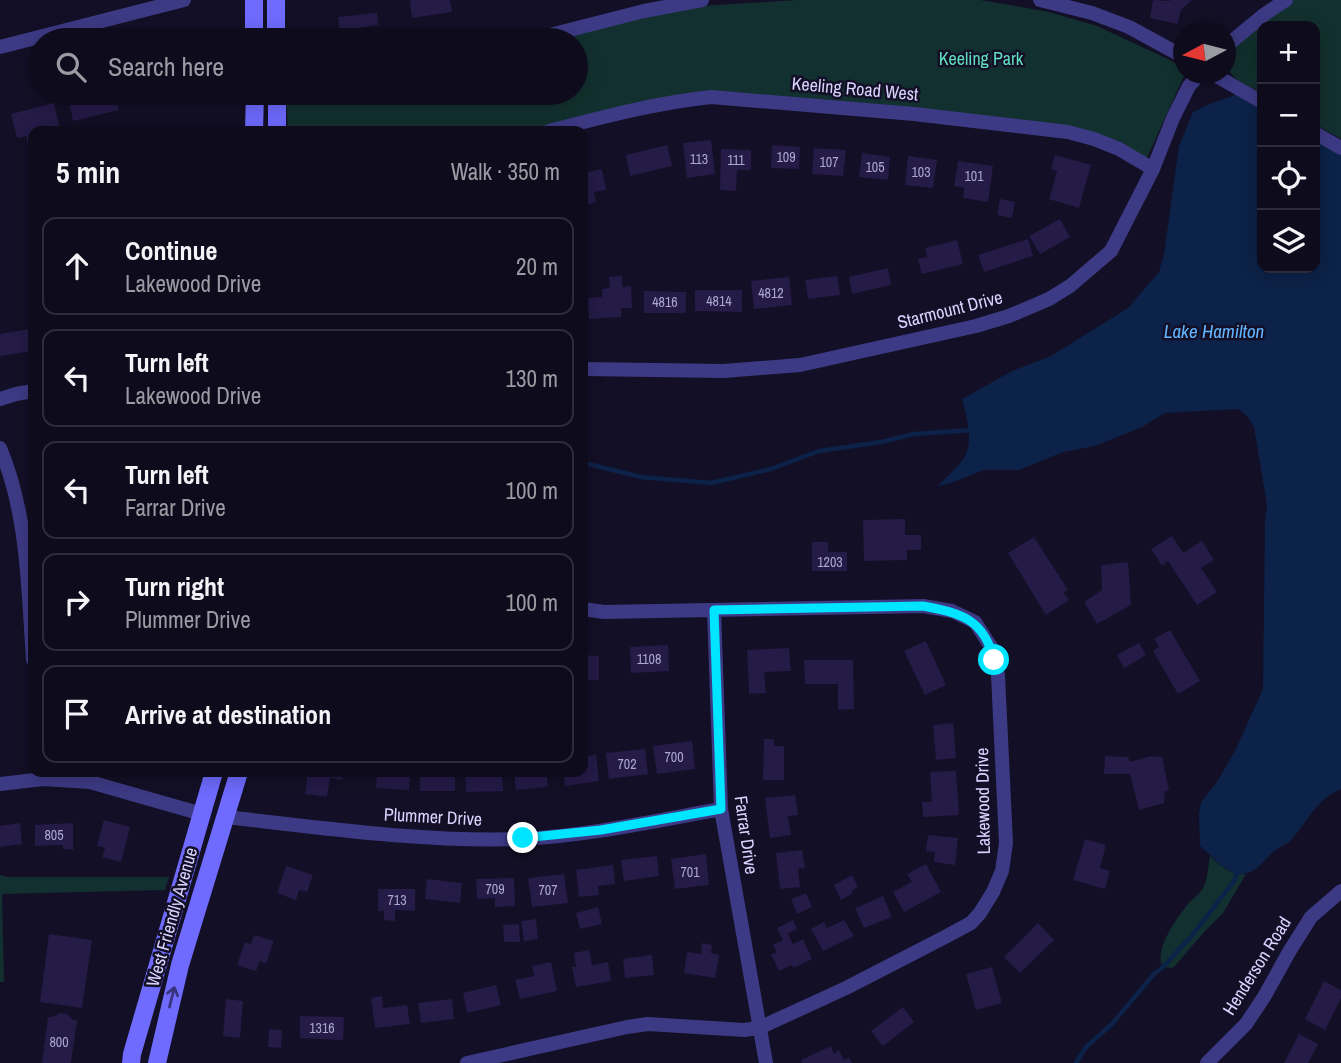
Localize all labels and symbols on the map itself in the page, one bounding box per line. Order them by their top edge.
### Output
north arrow [1173,21,1236,84]
park label: Keeling Park [939,46,1024,71]
street label: Keeling Road West [791,71,919,106]
house number: 109 [776,148,796,166]
house number: 113 [690,150,708,168]
house number: 111 [727,151,745,169]
house number: 107 [819,153,839,171]
house number: 105 [865,158,885,176]
house number: 103 [911,163,931,181]
house number: 101 [964,167,984,185]
house number: 4812 [758,284,784,302]
street label: Starmount Drive [895,284,1005,335]
house number: 4814 [706,292,732,310]
house number: 4816 [652,293,678,311]
water label: Lake Hamilton [1164,318,1264,344]
house number: 1203 [817,553,843,571]
route start [978,644,1009,675]
house number: 1108 [637,650,661,668]
street label: Lakewood Drive [969,747,996,855]
house number: 700 [664,748,684,766]
house number: 702 [617,755,637,773]
street label: Farrar Drive [729,794,764,876]
street label: Plummer Drive [383,801,483,832]
route end [507,822,538,853]
house number: 805 [44,826,64,844]
street label: West Friendly Avenue [140,844,203,989]
house number: 701 [680,863,700,881]
house number: 709 [485,880,505,898]
house number: 707 [538,881,558,899]
house number: 713 [387,891,407,909]
street label: Henderson Road [1216,912,1297,1020]
one-way arrow [166,986,179,1008]
house number: 1316 [309,1019,335,1037]
house number: 800 [49,1033,69,1051]

